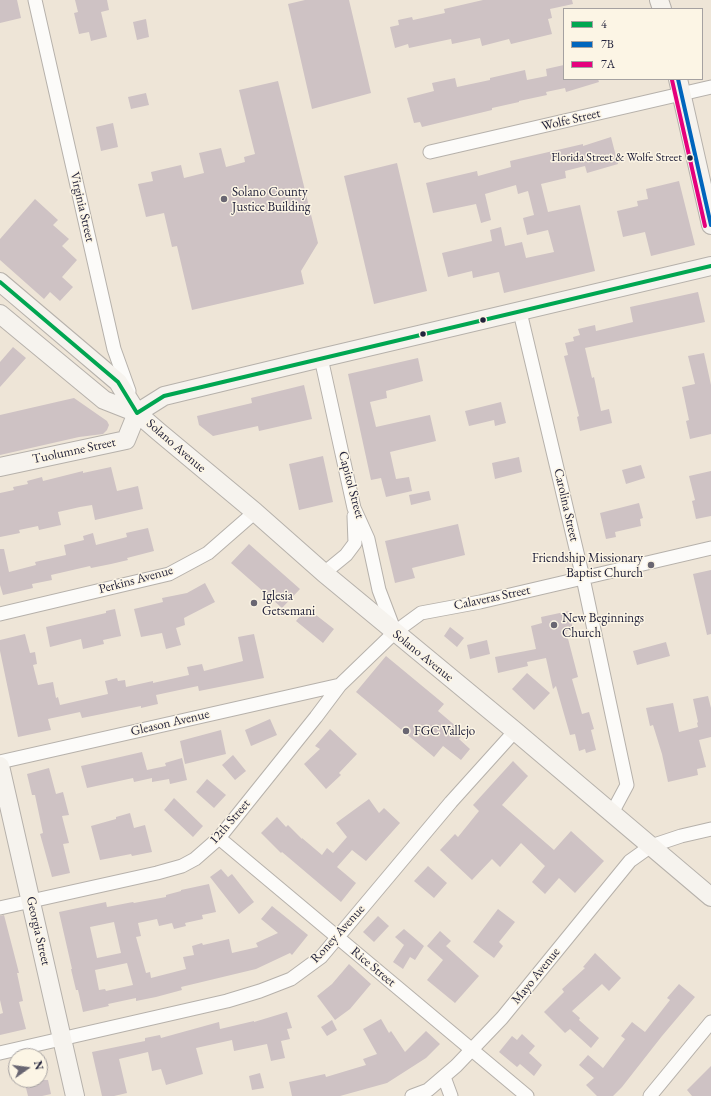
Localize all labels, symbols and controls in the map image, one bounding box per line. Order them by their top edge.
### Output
legend [563,8,703,80]
text: 4 [601,16,607,32]
text: 7B [601,36,614,52]
text: 7A [601,56,615,72]
street label: Wolfe Street [540,106,602,134]
place label: Florida Street & Wolfe Street [551,151,682,165]
marker: Florida Street & Wolfe Street [685,153,695,163]
street label: Virginia Street [66,171,98,243]
place label: Solano County Justice Building [232,184,311,215]
marker: Solano County Justice Building [219,194,229,204]
unlabelled marker [478,315,488,325]
unlabelled marker [418,329,428,339]
street label: Solano Avenue [143,416,209,476]
street label: Tuolumne Street [31,435,117,467]
street label: Capitol Street [335,450,367,520]
street label: Carolina Street [550,467,582,543]
place label: Friendship Missionary Baptist Church [532,550,643,581]
marker: Friendship Missionary Baptist Church [646,560,656,570]
street label: Perkins Avenue [97,563,175,597]
street label: Calaveras Street [452,582,532,614]
place label: Iglesia Getsemani [262,588,315,619]
marker: Iglesia Getsemani [249,598,259,608]
place label: New Beginnings Church [562,610,644,641]
marker: New Beginnings Church [549,620,559,630]
street label: Solano Avenue [389,627,457,685]
street label: Gleason Avenue [129,706,211,740]
place label: FGC Vallejo [414,723,475,739]
marker: FGC Vallejo [401,726,411,736]
street label: 12th Street [206,796,254,848]
street label: Georgia Street [22,895,54,967]
street label: Roney Avenue [308,902,368,966]
street label: Rice Street [347,944,399,990]
street label: Mayo Avenue [508,945,564,1007]
north arrow [8,1048,48,1088]
text: N [31,1059,47,1071]

